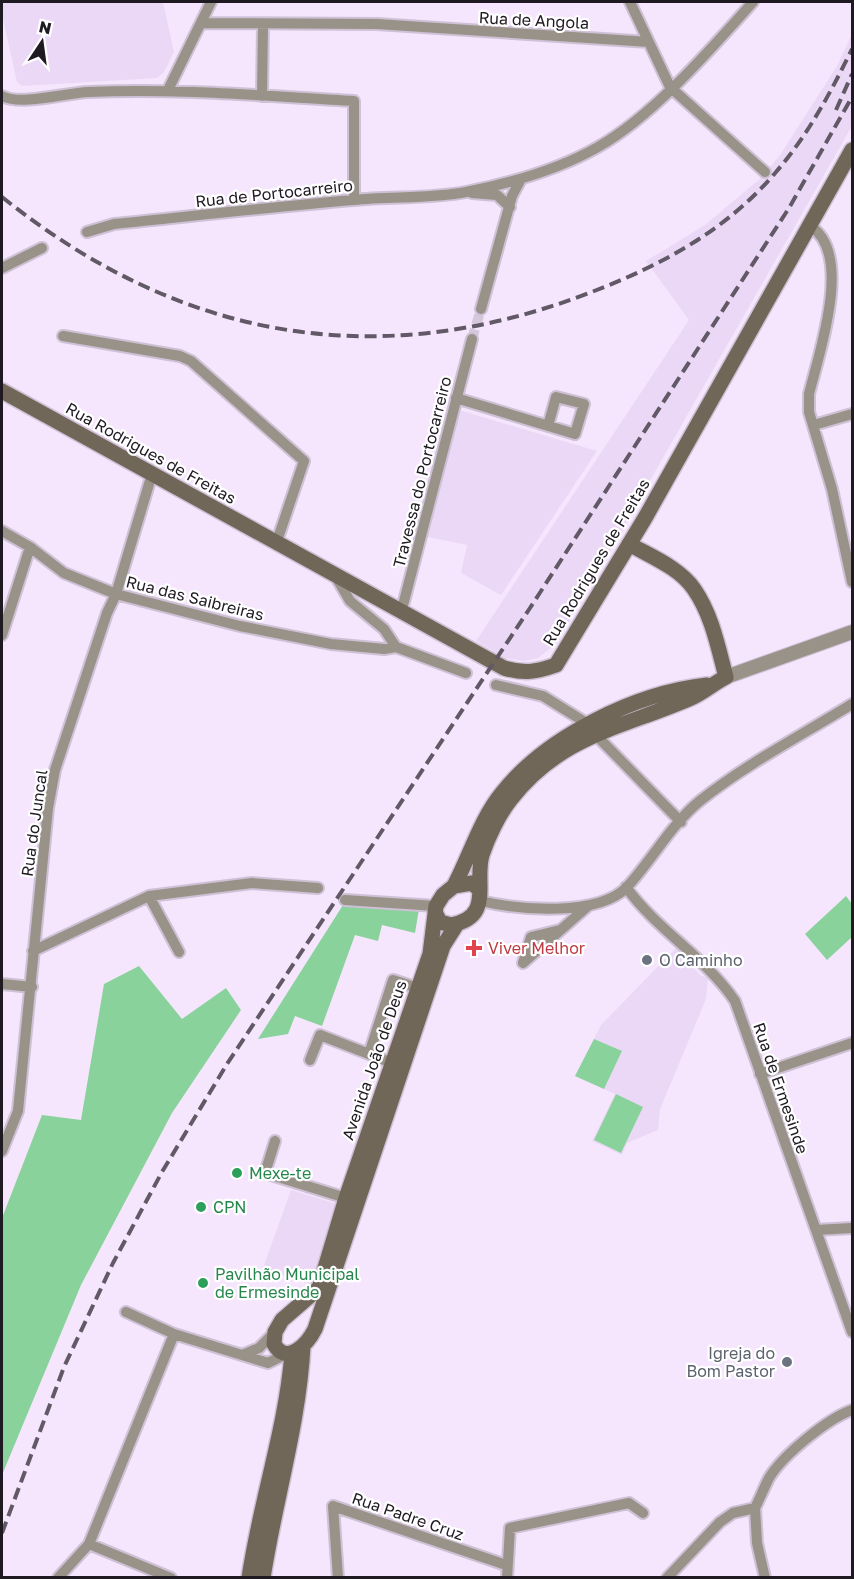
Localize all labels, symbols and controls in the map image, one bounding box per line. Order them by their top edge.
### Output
street label: Rua de Angola [478,7,590,33]
north arrow [12,12,72,72]
text: N [37,16,54,38]
street label: Rua de Portocarreiro [194,175,354,211]
street label: Travessa do Portocarreiro [389,374,455,570]
street label: Rua Rodrigues de Freitas [62,398,240,508]
street label: Rua Rodrigues de Freitas [538,475,654,649]
street label: Rua das Saibreiras [124,571,266,625]
street label: Rua do Juncal [17,768,51,878]
place label: Viver Melhor [488,938,585,958]
marker: Viver Melhor [465,939,483,957]
place label: O Caminho [659,950,743,970]
marker: O Caminho [640,953,654,967]
street label: Avenida João de Deus [337,978,411,1142]
street label: Rua de Ermesinde [749,1020,813,1156]
place label: Mexe-te [249,1163,311,1183]
marker: Mexe-te [230,1166,244,1180]
place label: CPN [213,1197,247,1217]
marker: CPN [194,1200,208,1214]
place label: Pavilhão Municipal de Ermesinde [215,1264,359,1302]
marker: Pavilhão Municipal de Ermesinde [196,1276,210,1290]
place label: Igreja do Bom Pastor [686,1343,775,1381]
marker: Igreja do Bom Pastor [780,1355,794,1369]
street label: Rua Padre Cruz [350,1488,466,1544]

